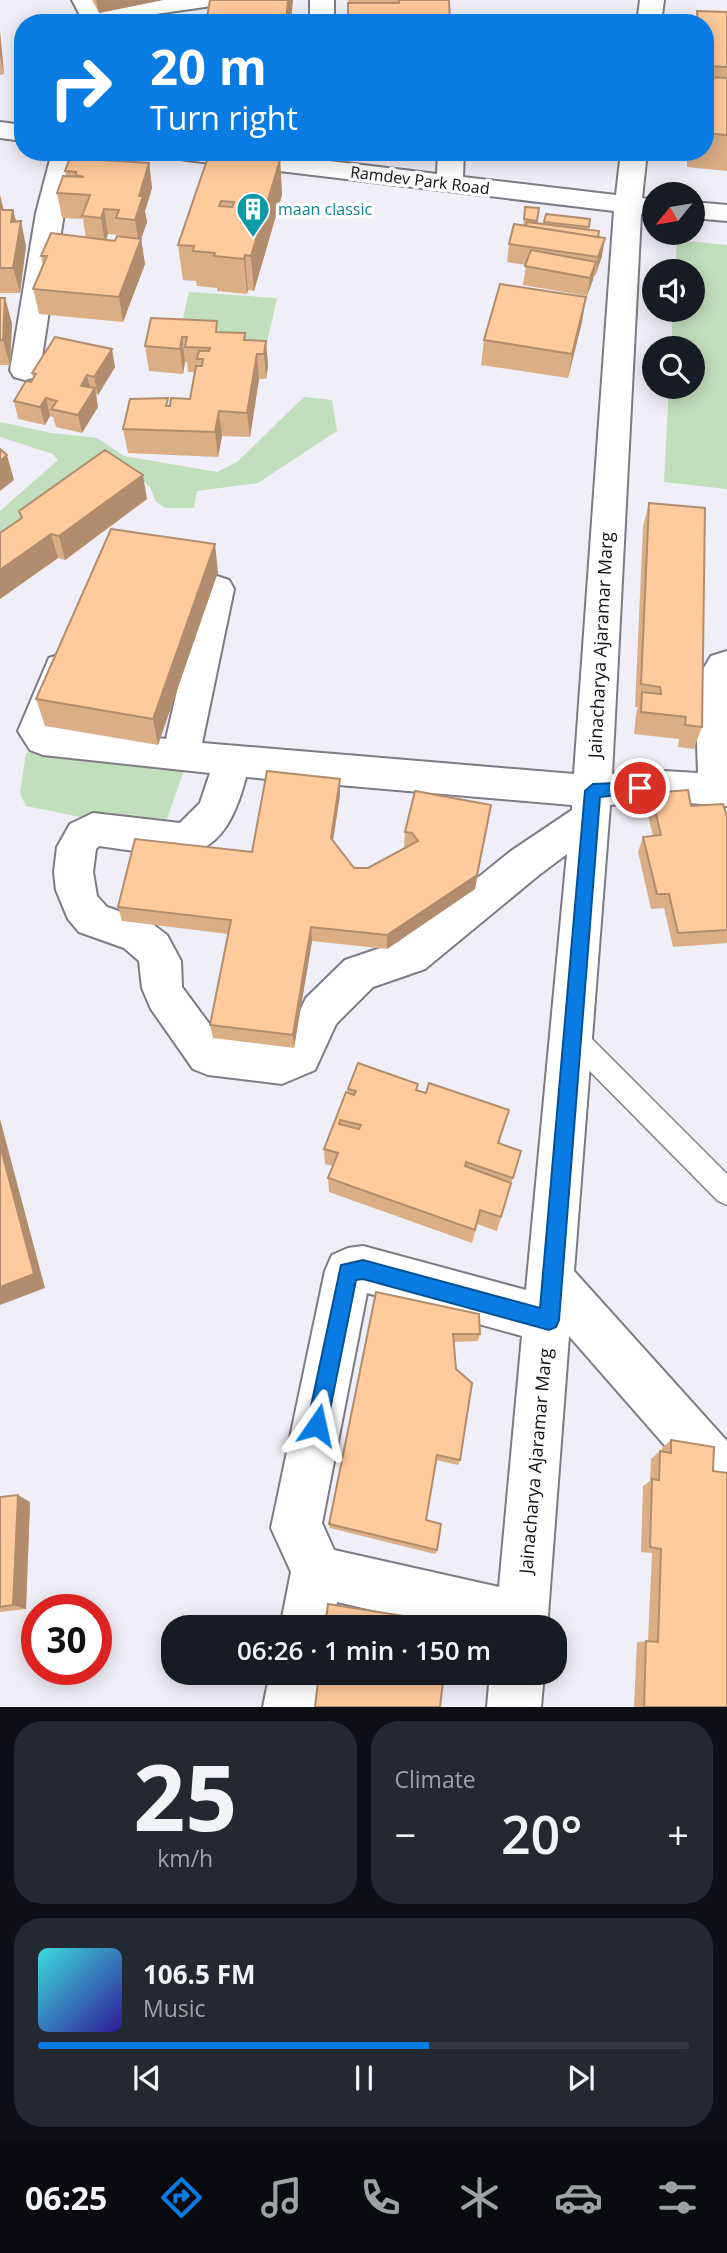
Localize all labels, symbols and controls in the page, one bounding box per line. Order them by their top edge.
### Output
text: 20 m [150,33,267,99]
icon: right [35,42,126,133]
text: Turn right [150,96,298,139]
street label: Ramdev Park Road [349,161,491,199]
north arrow [642,182,705,245]
map controls [642,182,705,399]
building icon: maan classic [234,190,272,239]
place label: maan classic [278,198,372,220]
button: sound [642,259,705,322]
button: search [642,336,705,399]
street label: Jainacharya Ajaramar Marg [582,531,618,761]
pin [610,758,670,818]
icon: arrive [621,769,659,807]
street label: Jainacharya Ajaramar Marg [513,1347,557,1577]
position arrow [280,1388,354,1462]
speed limit sign: 30 [21,1594,112,1685]
text: 06:26 · 1 min · 150 m [237,1632,491,1668]
text: 25 [133,1734,237,1858]
text: Climate [395,1763,476,1795]
text: 20° [501,1798,583,1869]
text: − [395,1808,416,1860]
text: + [667,1808,689,1860]
text: km/h [157,1842,213,1874]
text: 106.5 FM [143,1956,255,1992]
text: Music [143,1992,206,2024]
icon: previous [128,2059,166,2097]
icon: pause [345,2059,383,2097]
icon: next [562,2059,600,2097]
icon: directions [157,2173,206,2222]
icon: music [257,2173,306,2222]
icon: phone [356,2173,405,2222]
icon: climate [455,2173,504,2222]
icon: car [554,2173,603,2222]
icon: filters [653,2173,702,2222]
text: 06:25 [25,2176,107,2219]

